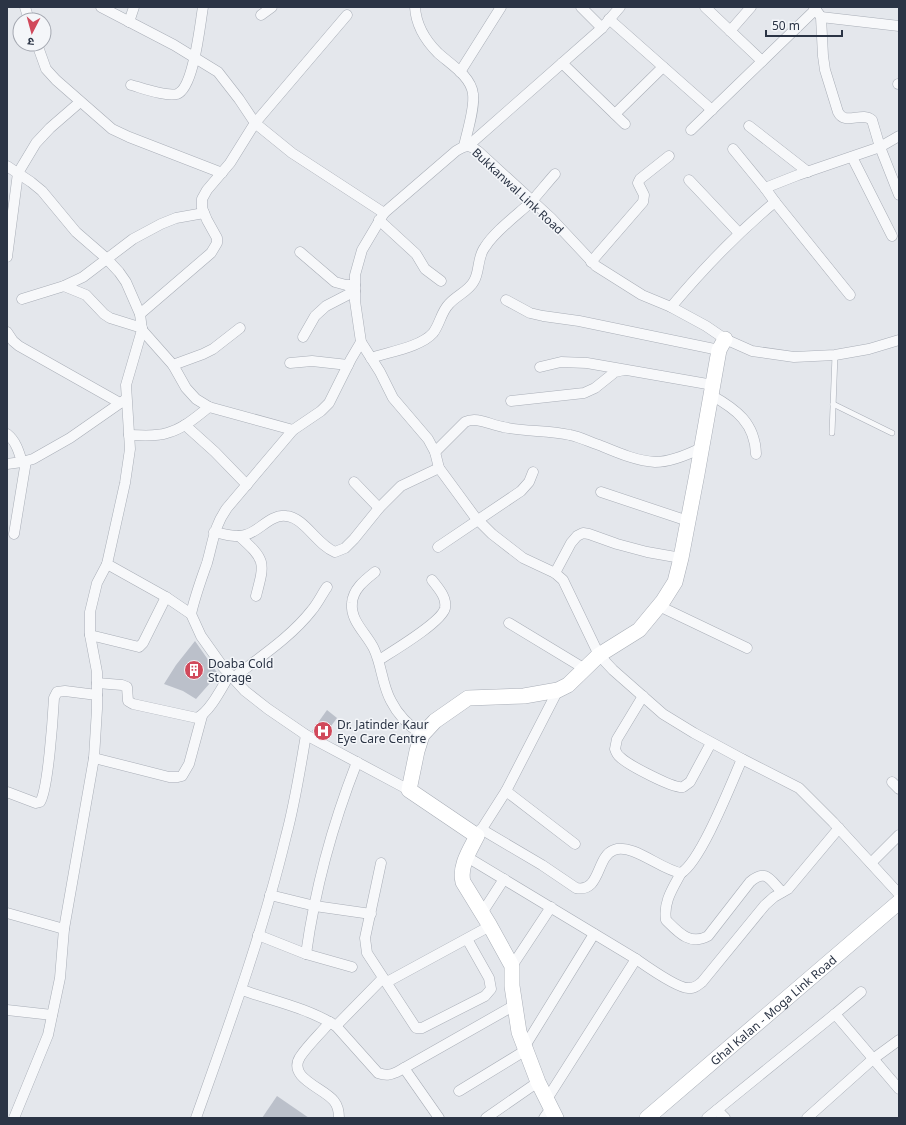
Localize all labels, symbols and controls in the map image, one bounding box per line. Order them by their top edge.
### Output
north arrow [12,12,52,52]
scale bar [766,12,842,38]
text: 50 m [772,17,800,34]
text: उ [26,35,35,50]
street label: Bukkanwal Link Road [468,144,568,238]
place label: Doaba Cold Storage [208,655,273,686]
building icon: Doaba Cold Storage [183,659,205,681]
place label: Dr. Jatinder Kaur Eye Care Centre [337,716,429,747]
hospital icon: Dr. Jatinder Kaur Eye Care Centre [312,720,334,742]
street label: Ghal Kalan - Moga Link Road [706,951,840,1069]

